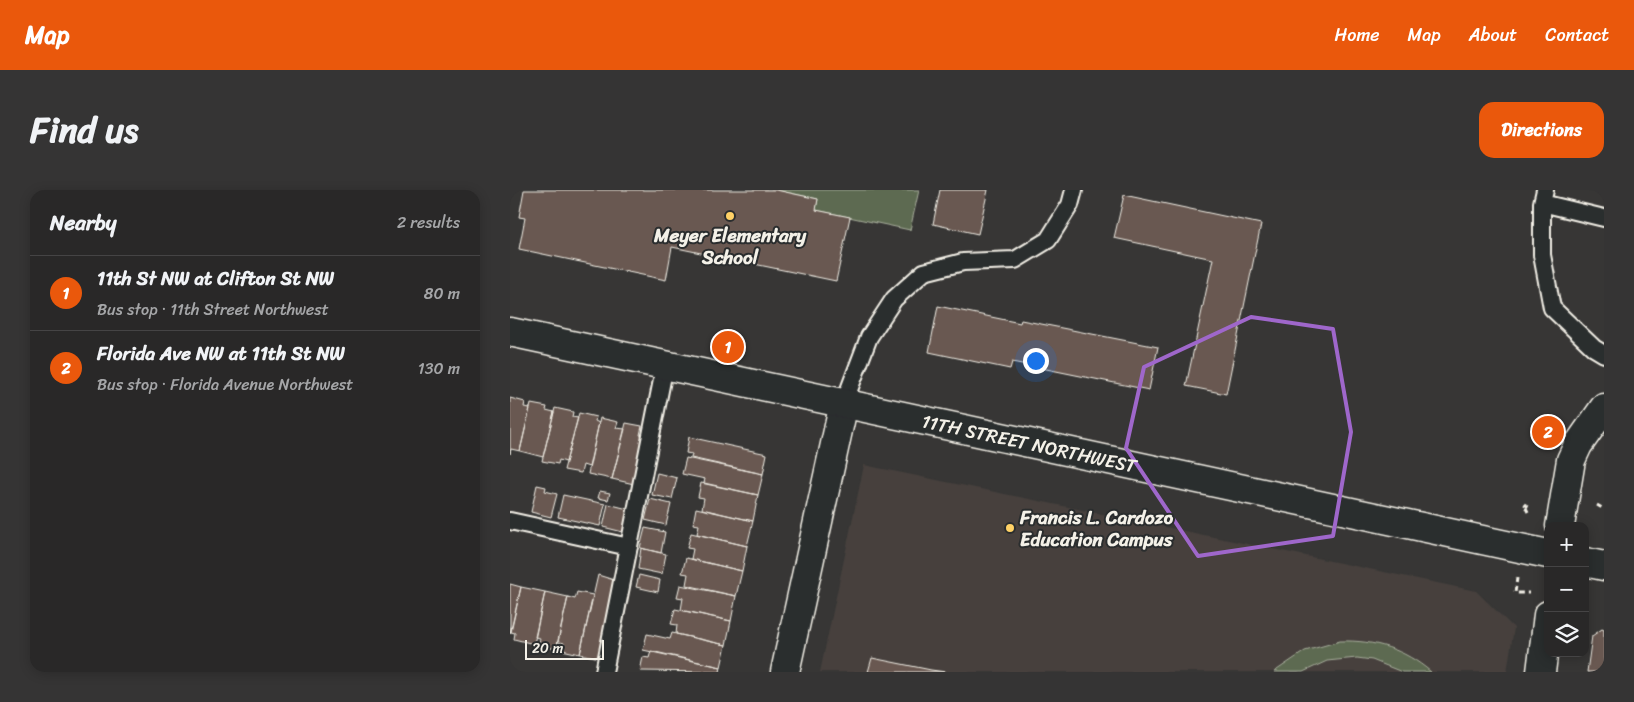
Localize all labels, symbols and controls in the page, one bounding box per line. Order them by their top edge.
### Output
text: Map [25,14,69,56]
text: Home [1335,19,1380,51]
text: Map [1408,19,1441,51]
text: About [1469,19,1517,51]
text: Contact [1545,19,1609,51]
text: Find us [30,99,138,161]
button: Directions [1479,102,1604,158]
text: Nearby [50,204,116,242]
text: 2 results [397,208,460,237]
marker: Meyer Elementary School [724,210,736,222]
place label: Meyer Elementary School [653,219,807,274]
text: 11th St NW at Clifton St NW [97,262,334,295]
text: 1 [63,279,69,308]
text: 80 m [424,279,460,308]
text: Bus stop · 11th Street Northwest [97,295,329,324]
pin: 1 [712,328,744,366]
text: Florida Ave NW at 11th St NW [97,337,345,370]
your location [1023,348,1049,374]
text: 2 [61,354,71,383]
text: 130 m [418,354,460,383]
text: Bus stop · Florida Avenue Northwest [97,370,353,399]
street label: 11TH STREET NORTHWEST [919,404,1141,483]
pin: 2 [1532,413,1564,451]
place label: Francis L. Cardozo Education Campus [1019,501,1174,556]
marker: Francis L. Cardozo Education Campus [1004,522,1016,534]
map controls [1544,522,1589,657]
button: + [1544,522,1589,567]
button: − [1544,567,1589,612]
button: layers [1544,612,1589,657]
text: 20 m [532,636,563,661]
scale bar [525,637,604,660]

